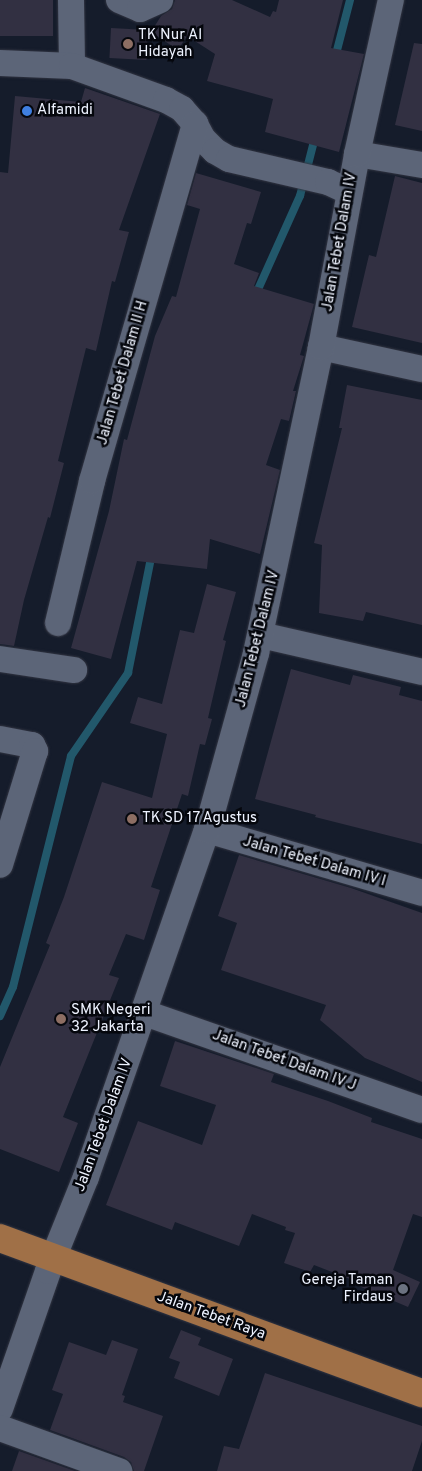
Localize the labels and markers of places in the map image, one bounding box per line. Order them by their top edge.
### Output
place label: TK Nur Al Hidayah [138,26,203,61]
marker: TK Nur Al Hidayah [122,38,134,50]
place label: Alfamidi [37,102,93,120]
marker: Alfamidi [21,105,33,117]
place label: TK SD 17 Agustus [142,810,258,828]
marker: TK SD 17 Agustus [126,813,138,825]
place label: SMK Negeri 32 Jakarta [71,1001,151,1036]
marker: SMK Negeri 32 Jakarta [55,1013,67,1025]
place label: Gereja Taman Firdaus [301,1271,393,1306]
marker: Gereja Taman Firdaus [397,1283,409,1295]

